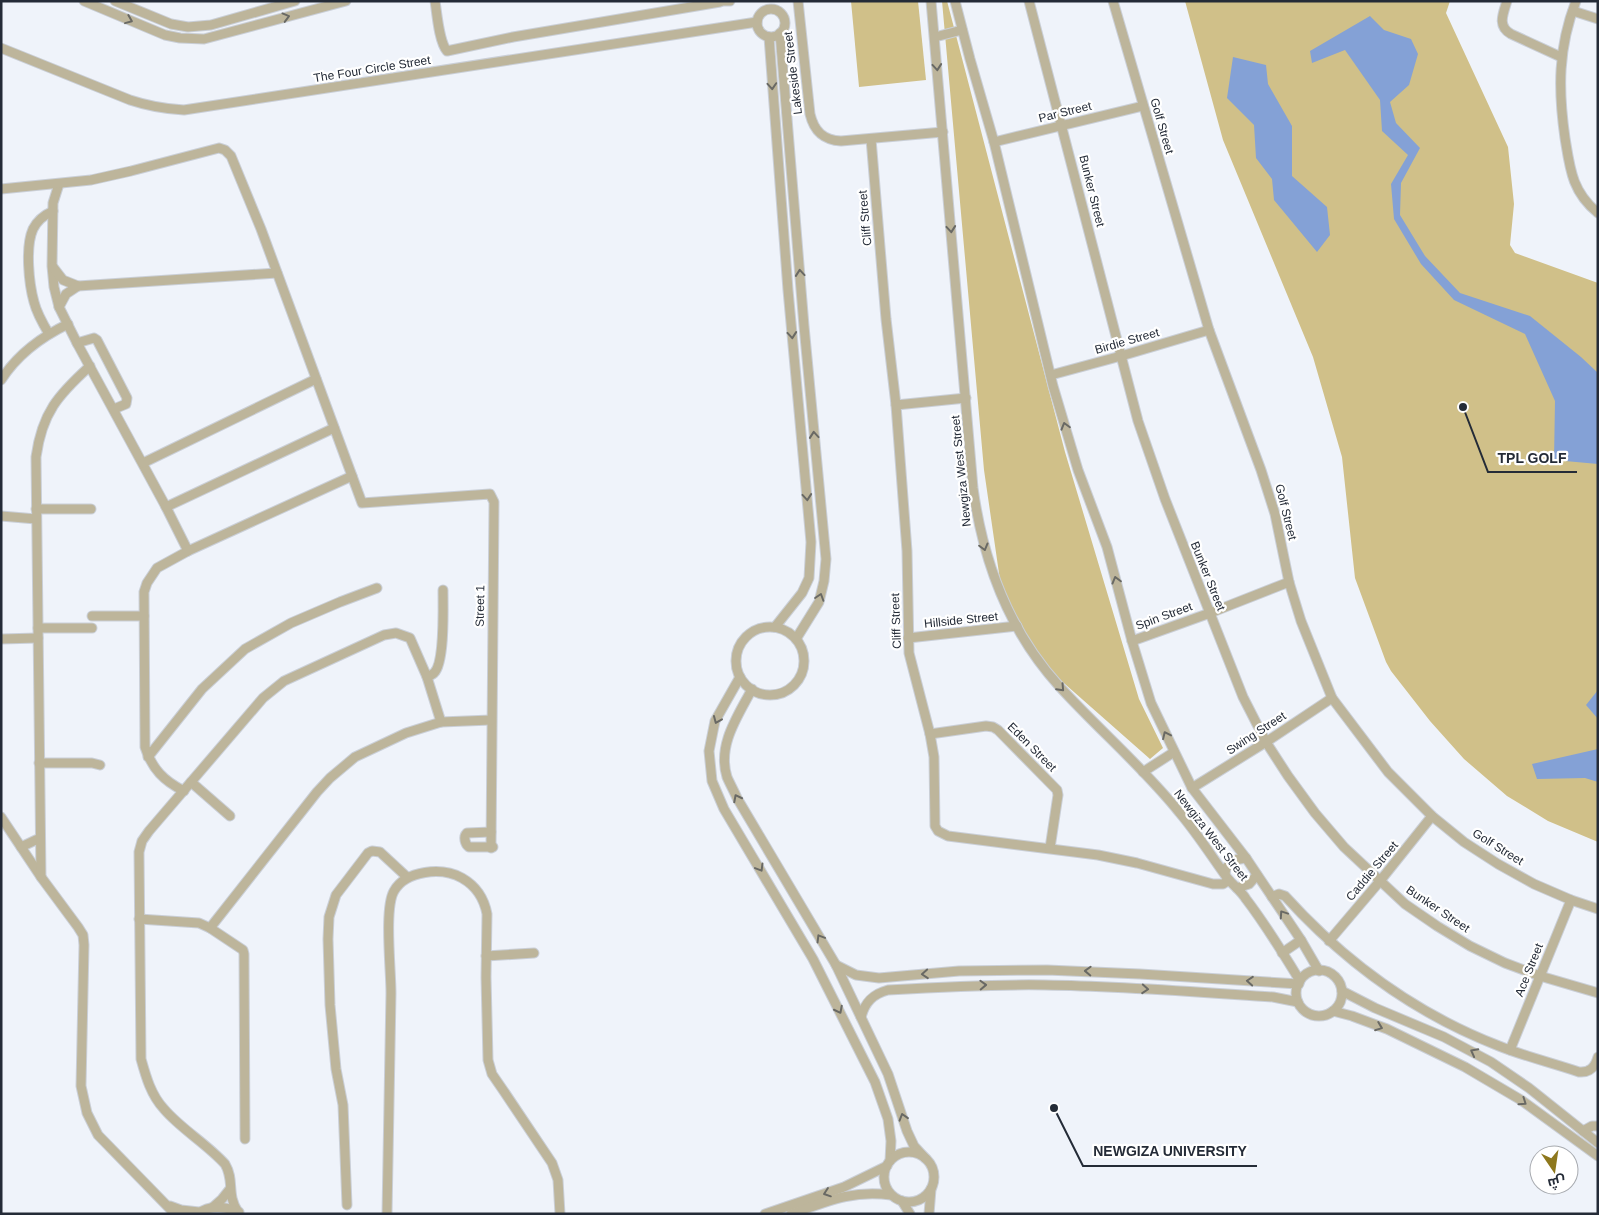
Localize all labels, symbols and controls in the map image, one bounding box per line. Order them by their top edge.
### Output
one-way arrow [281,13,289,23]
one-way arrow [124,14,133,24]
street label: Lakeside Street [781,30,805,115]
street label: The Four Circle Street [313,53,432,85]
one-way arrow [931,64,942,72]
one-way arrow [767,82,778,90]
street label: Golf Street [1147,97,1177,156]
street label: Par Street [1037,99,1094,125]
street label: Bunker Street [1076,154,1108,229]
street label: Cliff Street [856,189,874,246]
one-way arrow [946,225,957,233]
one-way arrow [795,269,806,277]
street label: Birdie Street [1093,325,1161,357]
one-way arrow [786,331,797,339]
street label: Newgiza West Street [948,414,974,527]
one-way arrow [1060,423,1070,431]
one-way arrow [809,431,820,439]
callout: TPL GOLF [1488,443,1577,472]
text: TPL GOLF [1498,450,1567,466]
street label: Golf Street [1272,482,1300,542]
one-way arrow [801,493,812,501]
street label: Bunker Street [1188,539,1228,613]
one-way arrow [978,543,989,552]
one-way arrow [1111,577,1121,585]
street label: Street 1 [473,585,487,627]
street label: Cliff Street [888,592,904,649]
one-way arrow [814,593,824,601]
street label: Spin Street [1134,599,1195,633]
street label: Hillside Street [923,609,999,631]
one-way arrow [1055,682,1064,691]
street label: Swing Street [1224,708,1289,757]
one-way arrow [713,715,724,724]
street label: Eden Street [1005,720,1060,775]
one-way arrow [1161,731,1172,740]
street label: Newgiza West Street [1171,787,1251,884]
one-way arrow [733,794,743,803]
street label: Golf Street [1470,826,1527,868]
street label: Caddie Street [1343,838,1401,904]
one-way arrow [753,863,763,872]
street label: Bunker Street [1404,883,1473,936]
one-way arrow [1280,910,1290,919]
one-way arrow [816,934,826,943]
street label: Ace Street [1512,941,1546,999]
one-way arrow [1083,966,1091,977]
one-way arrow [921,968,929,979]
one-way arrow [1246,976,1254,987]
one-way arrow [980,980,987,990]
one-way arrow [1142,984,1150,995]
one-way arrow [833,1005,843,1014]
one-way arrow [1375,1021,1383,1031]
one-way arrow [1470,1049,1479,1059]
one-way arrow [1517,1096,1527,1105]
one-way arrow [898,1113,908,1121]
callout: NEWGIZA UNIVERSITY [1083,1137,1257,1166]
text: NEWGIZA UNIVERSITY [1093,1143,1247,1159]
north arrow [1529,1145,1579,1195]
text: ش [1546,1172,1567,1192]
one-way arrow [823,1187,831,1197]

